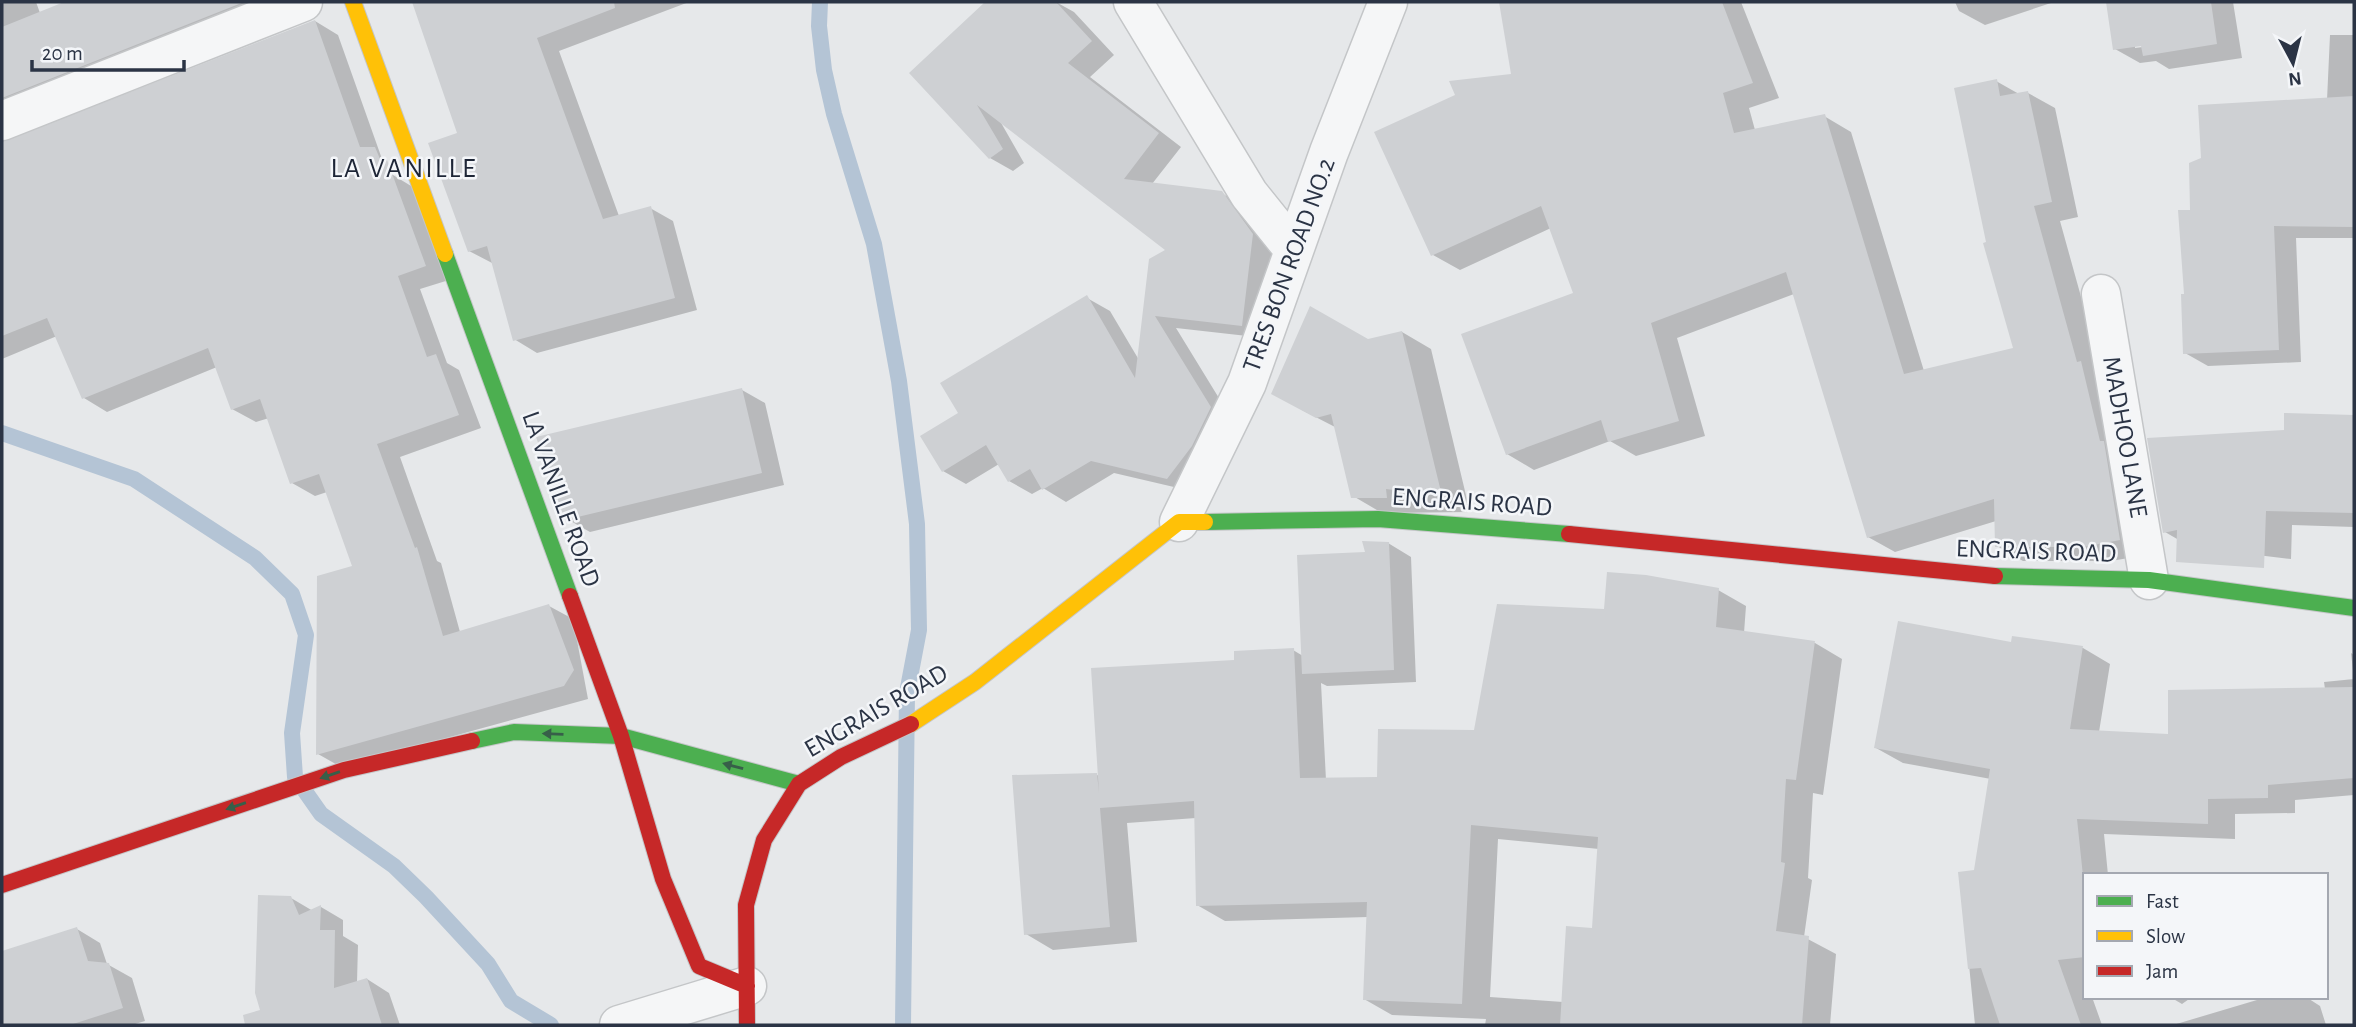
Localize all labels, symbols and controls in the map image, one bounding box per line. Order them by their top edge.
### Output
scale bar [32,28,184,72]
north arrow [2258,28,2328,98]
text: 20 m [42,43,83,64]
text: N [2287,68,2303,89]
street label: TRES BON ROAD NO.2 [1238,154,1340,375]
district label: LA VANILLE [330,155,478,183]
street label: MADHOO LANE [2098,354,2152,520]
street label: LA VANILLE ROAD [517,408,605,590]
street label: ENGRAIS ROAD [1391,483,1553,521]
street label: ENGRAIS ROAD [1955,535,2117,567]
street label: ENGRAIS ROAD [800,660,952,762]
one-way arrow [542,728,564,739]
one-way arrow [722,760,744,771]
one-way arrow [320,770,341,781]
one-way arrow [225,802,246,812]
legend [2083,873,2328,999]
text: Fast [2146,891,2179,912]
text: Slow [2146,926,2185,947]
text: Jam [2146,961,2178,982]

